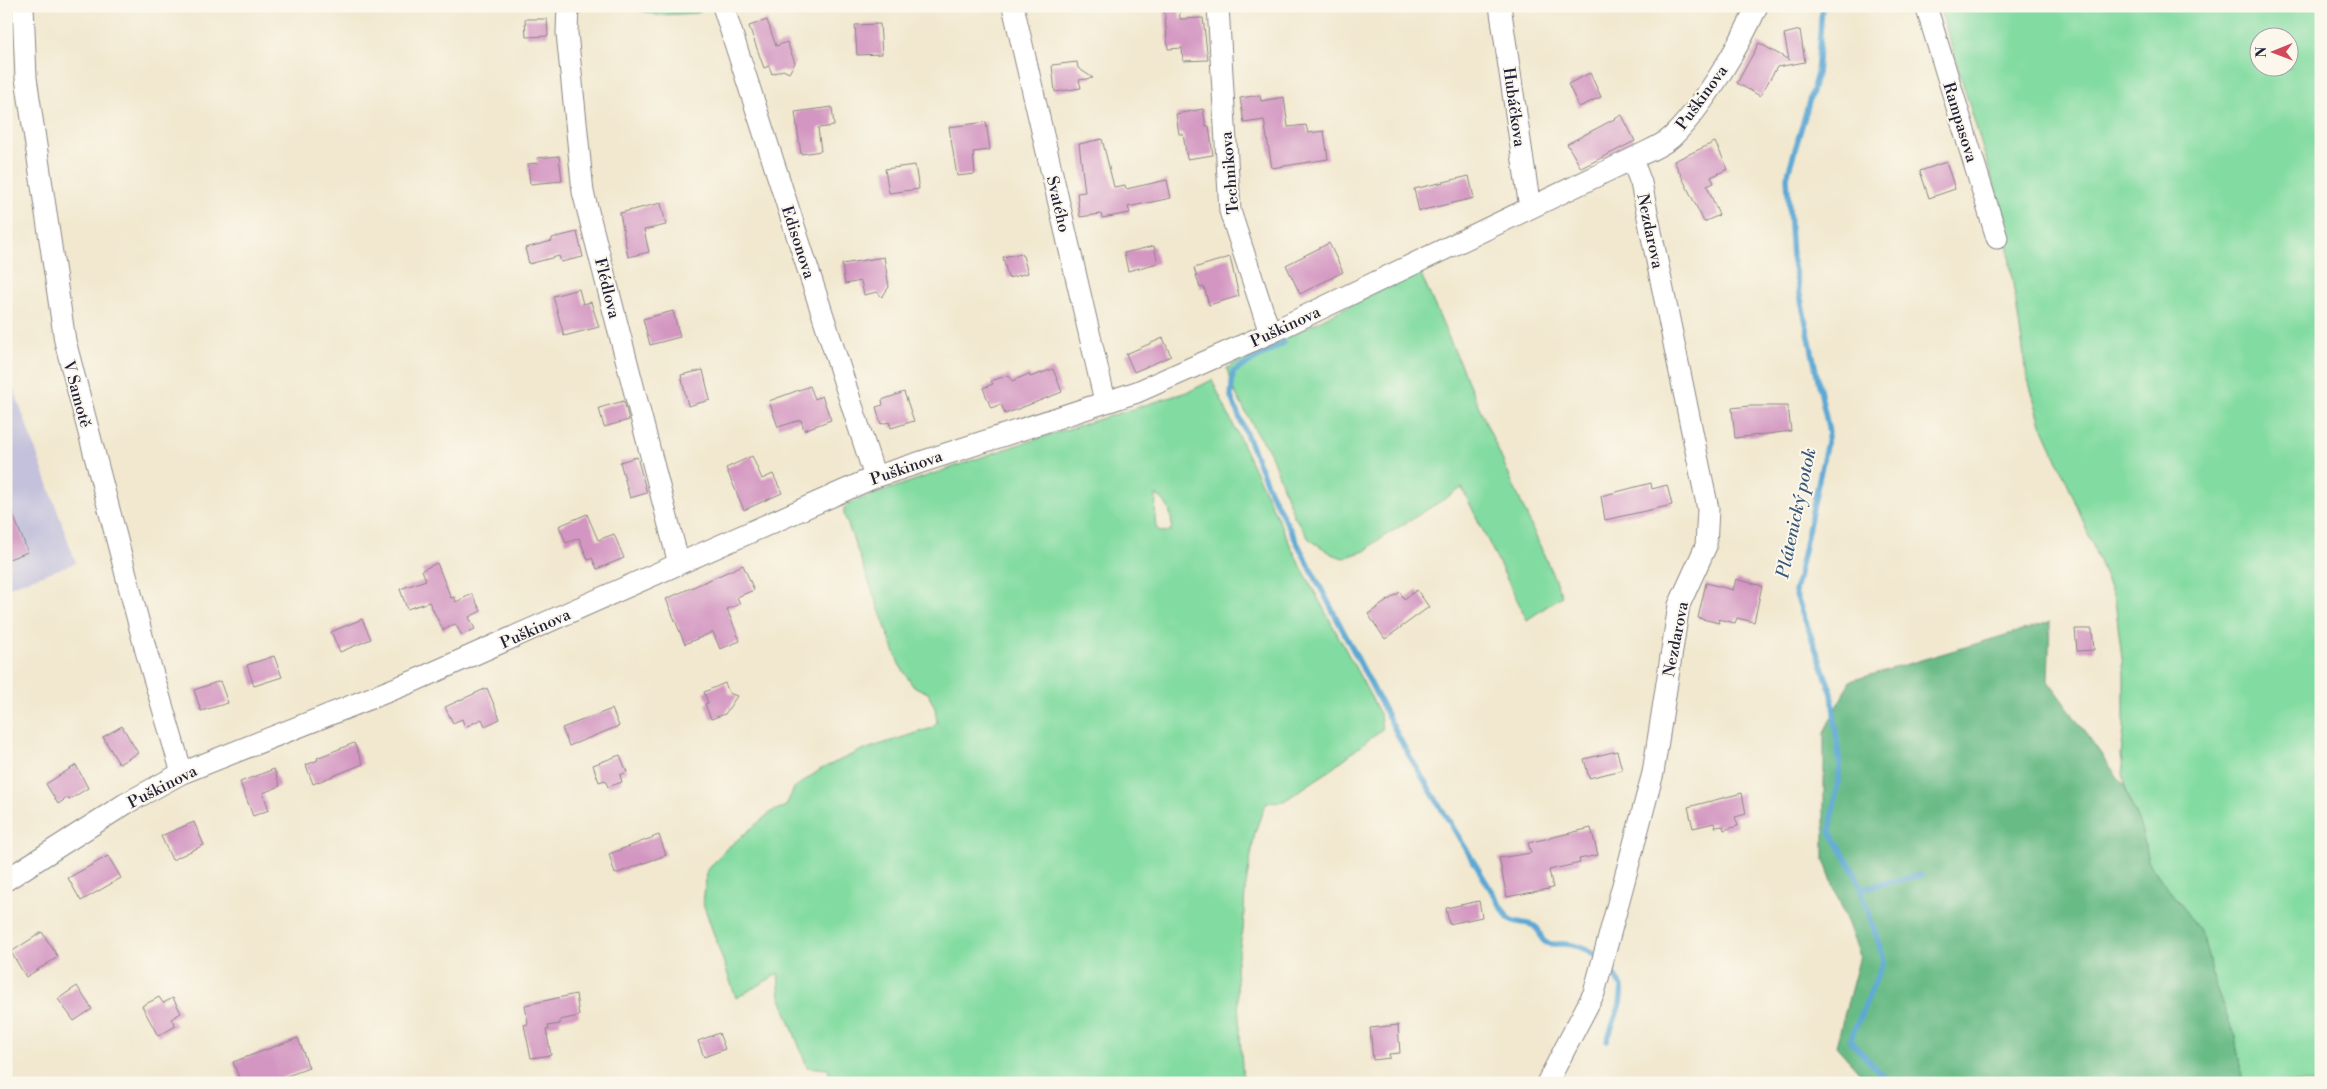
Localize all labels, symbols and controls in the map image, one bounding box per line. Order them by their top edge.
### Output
north arrow [2250,28,2300,78]
text: N [2253,47,2271,58]
street label: Puškinova [1672,61,1732,134]
street label: Hubáčkova [1499,66,1530,149]
street label: Rampasova [1938,80,1982,166]
street label: Technikova [1216,130,1244,215]
street label: Svatého [1042,174,1074,234]
street label: Nezdarova [1632,192,1668,271]
street label: Edisonova [777,203,820,282]
street label: Flédlova [590,256,624,322]
street label: Puškinova [1247,302,1324,352]
street label: V Samotě [58,358,96,430]
street label: Puškinova [868,446,946,490]
water label: Plátenický potok [1771,446,1822,581]
street label: Nezdarova [1659,599,1693,678]
street label: Puškinova [497,604,575,653]
street label: Puškinova [124,761,201,813]

